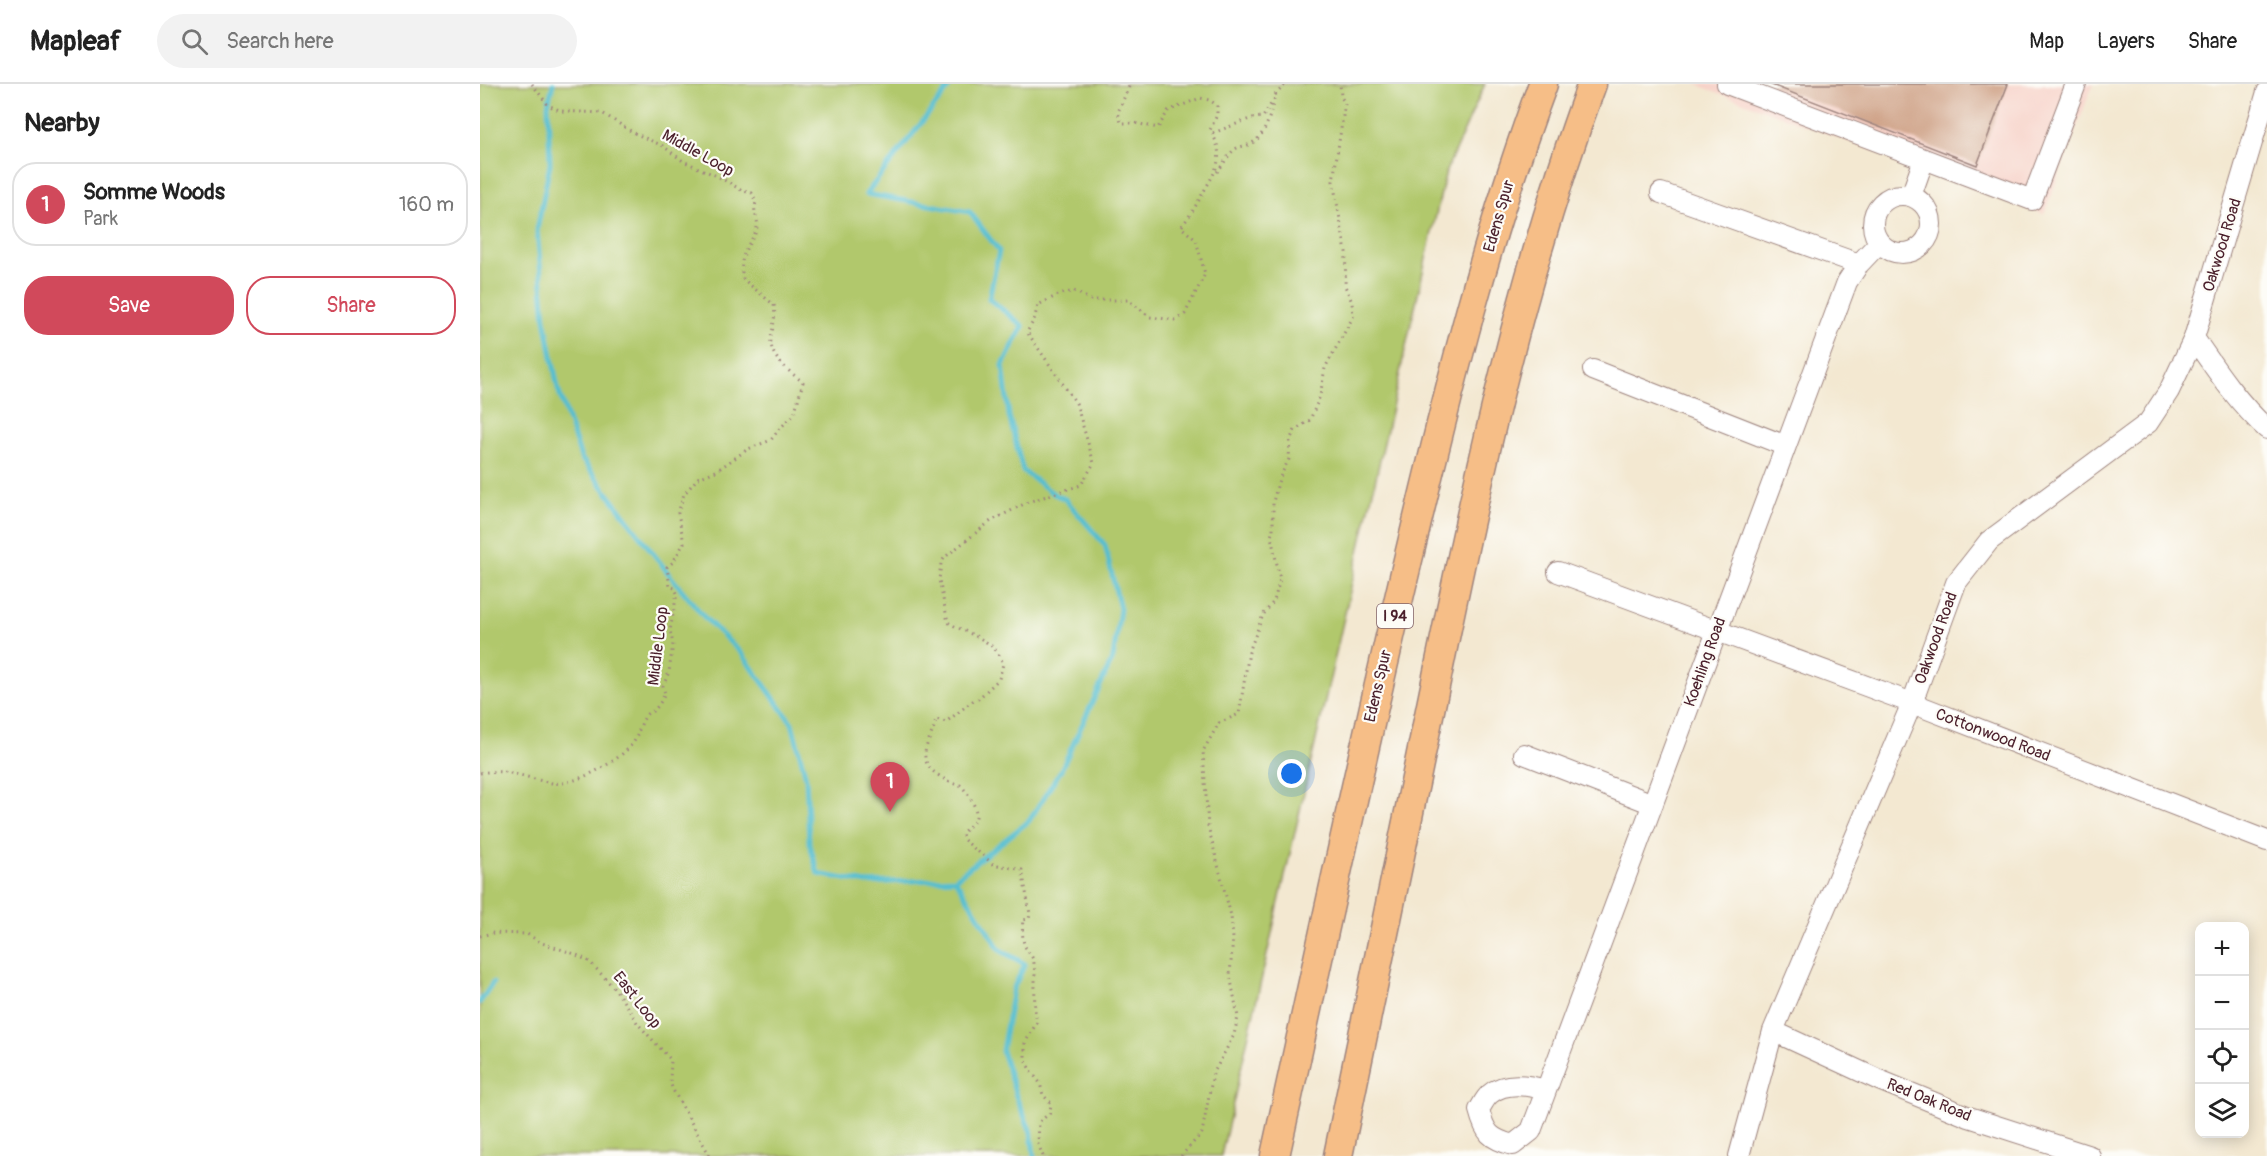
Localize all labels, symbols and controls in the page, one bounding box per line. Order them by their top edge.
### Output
search box [157,14,577,68]
text: Mapleaf [30,24,121,59]
icon: search [178,25,211,58]
text: Search here [226,27,334,55]
text: Map [2029,28,2064,55]
text: Layers [2097,28,2155,55]
text: Share [2188,28,2237,55]
text: Nearby [24,107,100,139]
street label: Middle Loop [659,125,737,181]
street label: Edens Spur [1479,177,1519,254]
text: Somme Woods [83,178,225,206]
text: 1 [42,192,49,217]
text: 160 m [399,192,454,217]
street label: Oakwood Road [2198,196,2246,294]
text: Park [83,206,118,231]
button: Save [24,276,234,335]
button: Share [246,276,456,335]
street label: Oakwood Road [1910,589,1962,687]
road number: I 94 [1377,604,1413,628]
street label: Middle Loop [643,606,673,686]
street label: Koehling Road [1680,614,1730,710]
street label: Edens Spur [1360,647,1396,724]
street label: Cottonwood Road [1933,704,2053,766]
your location [1277,759,1306,788]
pin: 1 [870,762,910,812]
map controls [2195,922,2249,1138]
button: + [2195,922,2249,976]
street label: East Loop [609,968,665,1032]
button: − [2195,976,2249,1030]
button: locate [2195,1030,2249,1084]
street label: Red Oak Road [1884,1074,1974,1126]
button: layers [2195,1084,2249,1138]

